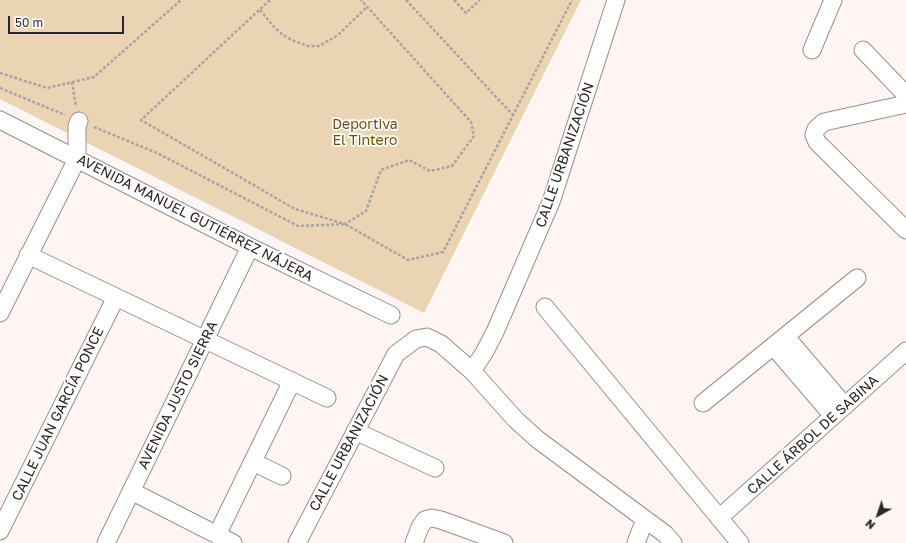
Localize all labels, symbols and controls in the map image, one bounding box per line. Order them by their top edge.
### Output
scale bar [10,8,126,34]
text: 50 m [15,15,43,30]
street label: CALLE URBANIZACIÓN [532,80,598,230]
park label: Deportiva El Tintero [332,117,398,150]
street label: AVENIDA MANUEL GUTIÉRREZ NÁJERA [74,151,316,285]
street label: AVENIDA JUSTO SIERRA [135,318,221,472]
street label: CALLE JUAN GARCÍA PONCE [9,324,107,504]
street label: CALLE URBANIZACIÓN [306,372,392,514]
street label: CALLE ÁRBOL DE SABINA [744,372,882,498]
north arrow [858,495,898,535]
text: N [863,517,877,532]

